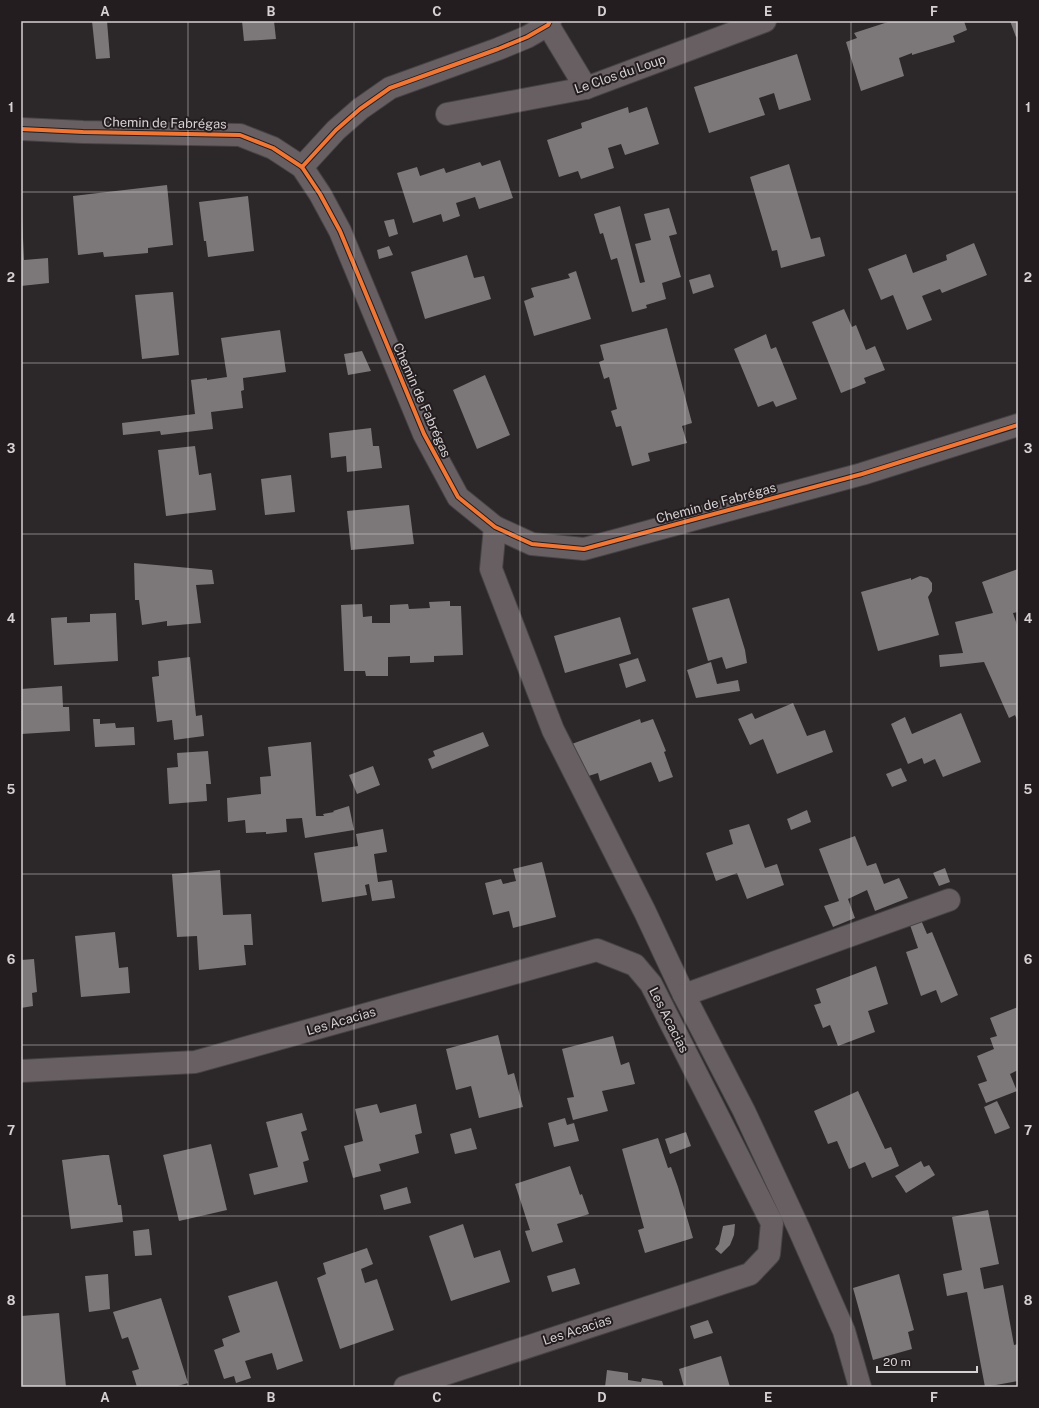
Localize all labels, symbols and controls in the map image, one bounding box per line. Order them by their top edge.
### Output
text: A [100,4,110,19]
text: B [267,4,276,19]
text: C [432,4,442,19]
text: D [597,4,607,19]
text: E [764,4,772,19]
text: F [930,4,938,19]
street label: Le Clos du Loup [572,51,668,97]
text: 1 [8,100,14,115]
text: 1 [1025,100,1031,115]
street label: Chemin de Fabrégas [103,114,227,132]
text: 2 [7,270,15,285]
text: 2 [1024,270,1032,285]
street label: Chemin de Fabrégas [390,341,454,459]
text: 3 [7,441,16,456]
text: 3 [1024,441,1033,456]
street label: Chemin de Fabrégas [654,480,778,526]
text: 4 [7,611,16,626]
text: 4 [1024,611,1033,626]
text: 5 [7,782,16,797]
text: 5 [1024,782,1033,797]
text: 6 [7,952,16,967]
text: 6 [1024,952,1033,967]
street label: Les Acacias [646,985,692,1055]
street label: Les Acacias [305,1004,377,1038]
text: 7 [7,1123,15,1138]
text: 7 [1024,1123,1032,1138]
text: 8 [7,1293,16,1308]
text: 8 [1024,1293,1033,1308]
street label: Les Acacias [541,1312,613,1348]
scale bar [877,1348,977,1374]
text: 20 m [883,1355,911,1369]
text: A [100,1390,110,1405]
text: B [267,1390,276,1405]
text: C [432,1390,442,1405]
text: D [597,1390,607,1405]
text: E [764,1390,772,1405]
text: F [930,1390,938,1405]

